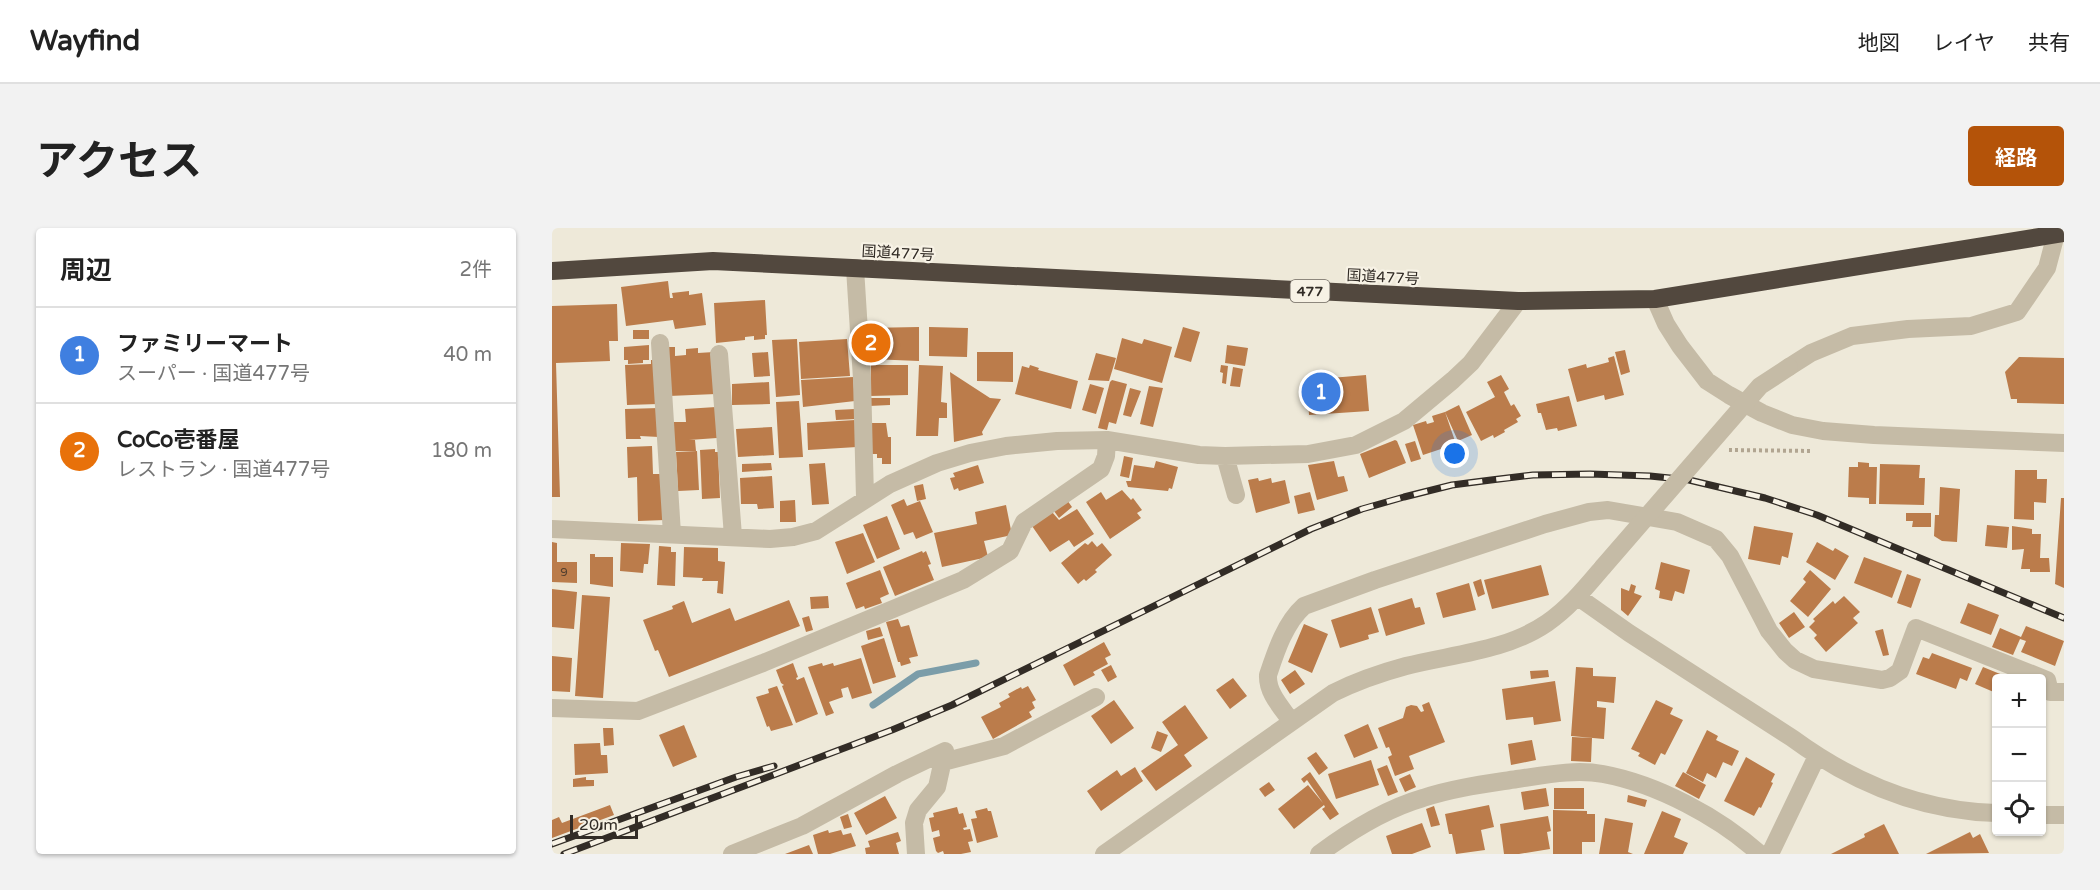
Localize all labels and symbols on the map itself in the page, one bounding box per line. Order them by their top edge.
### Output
street label: 国道477号 [861,242,935,264]
street label: 国道477号 [1346,266,1420,288]
road number: 477 [1290,280,1329,302]
pin: 2 [852,320,890,366]
pin: 1 [1302,370,1340,414]
your location [1440,439,1469,468]
house number: 9 [560,565,568,579]
scale bar [570,812,638,840]

